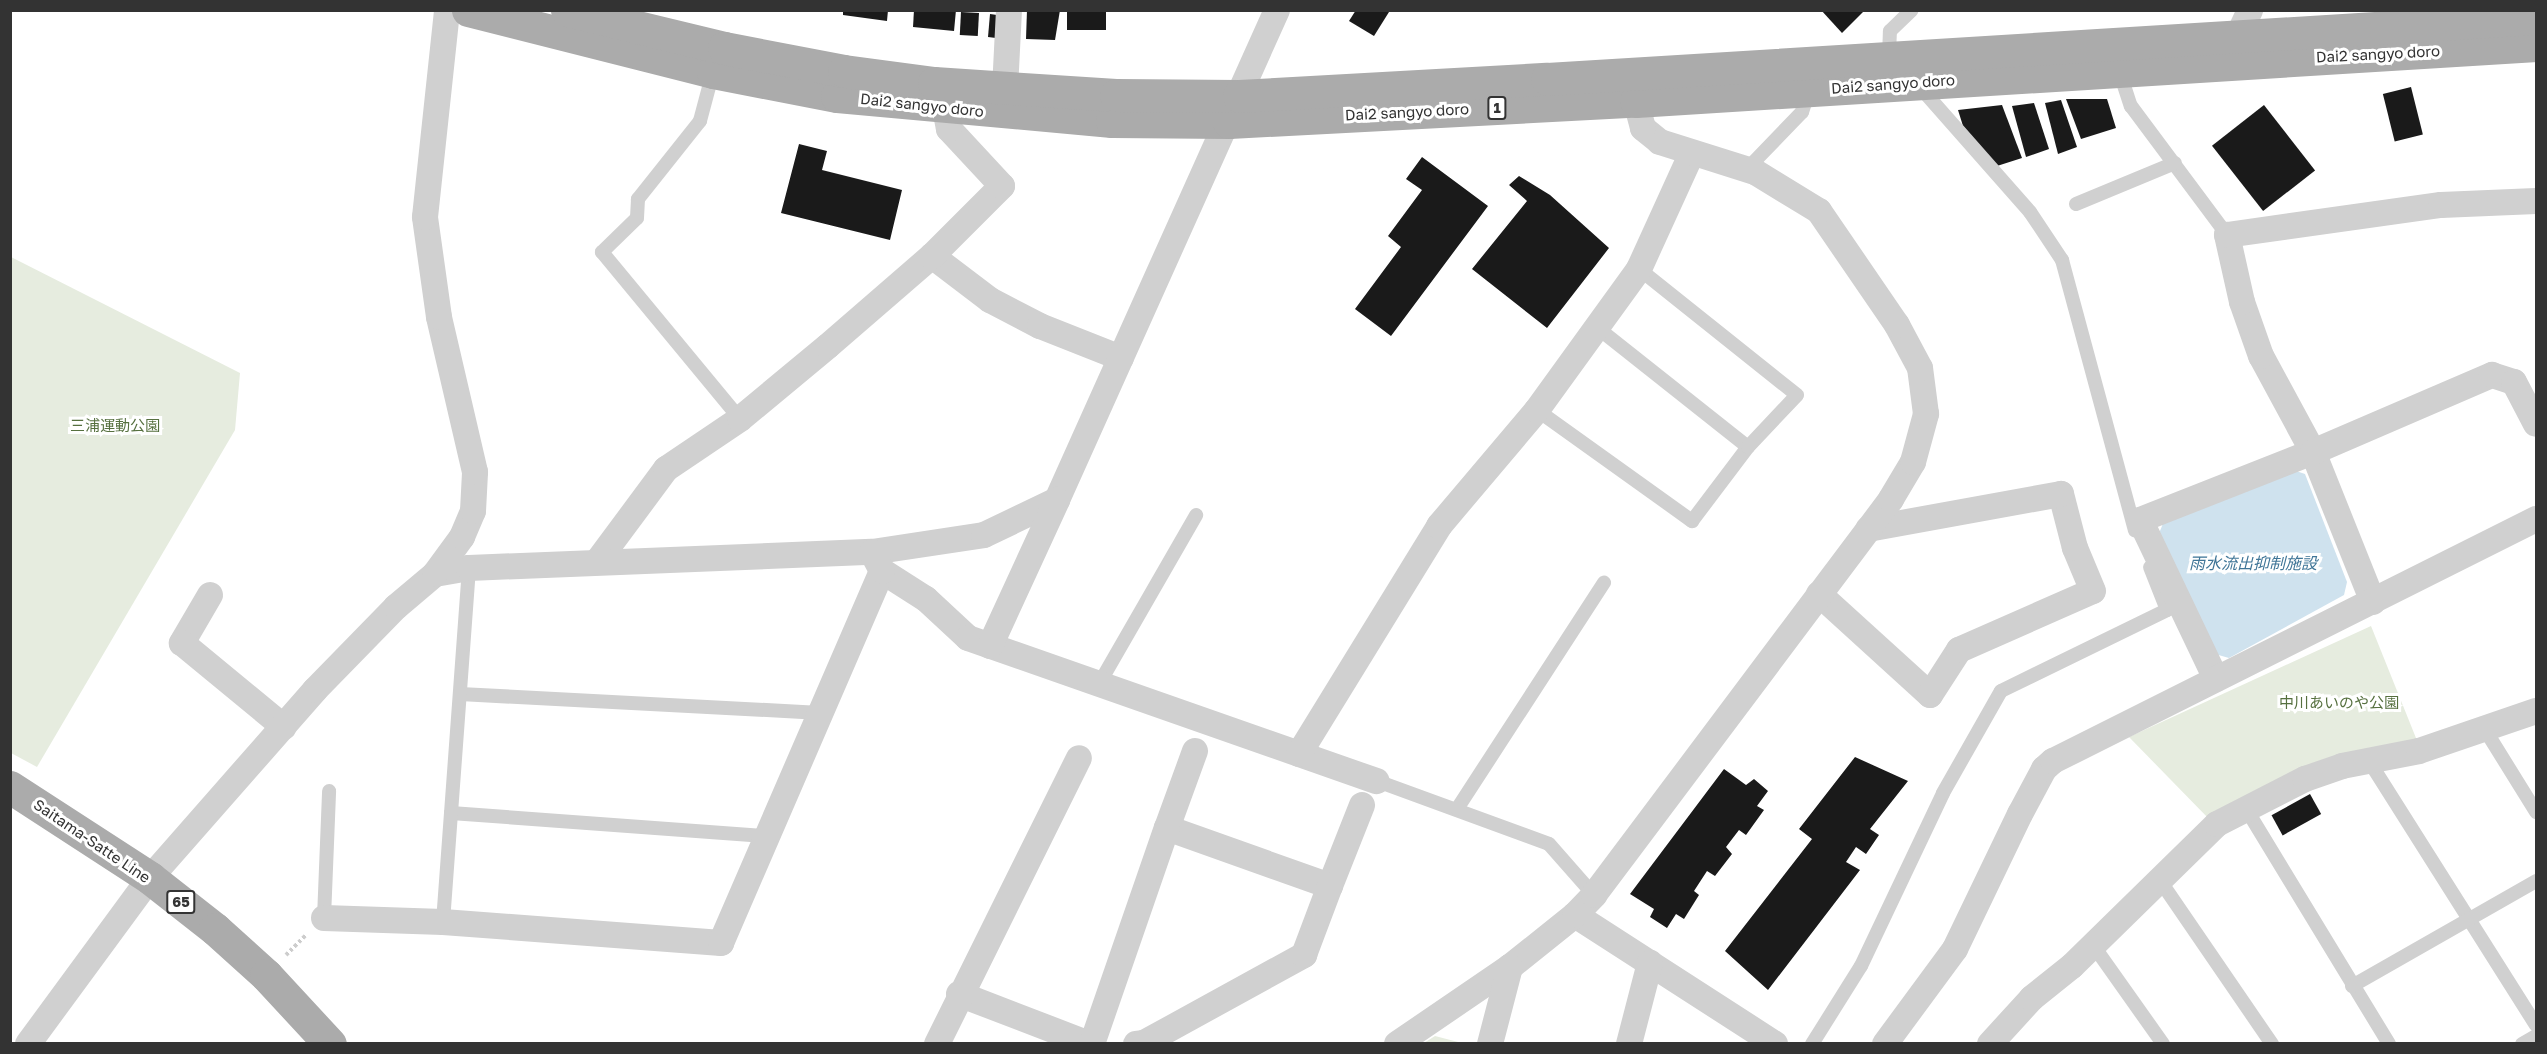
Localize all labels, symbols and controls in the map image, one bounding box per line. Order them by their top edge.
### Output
street label: Dai2 sangyo doro [2316,42,2440,66]
street label: Dai2 sangyo doro [1830,71,1956,97]
street label: Dai2 sangyo doro [859,90,985,120]
road number: 1 [1486,97,1508,119]
street label: Dai2 sangyo doro [1345,100,1469,124]
park label: 三浦運動公園 [70,417,160,435]
water label: 雨水流出抑制施設 [2189,553,2317,573]
park label: 中川あいのや公園 [2279,694,2399,712]
street label: Saitama-Satte Line [30,795,154,887]
road number: 65 [166,891,196,913]

